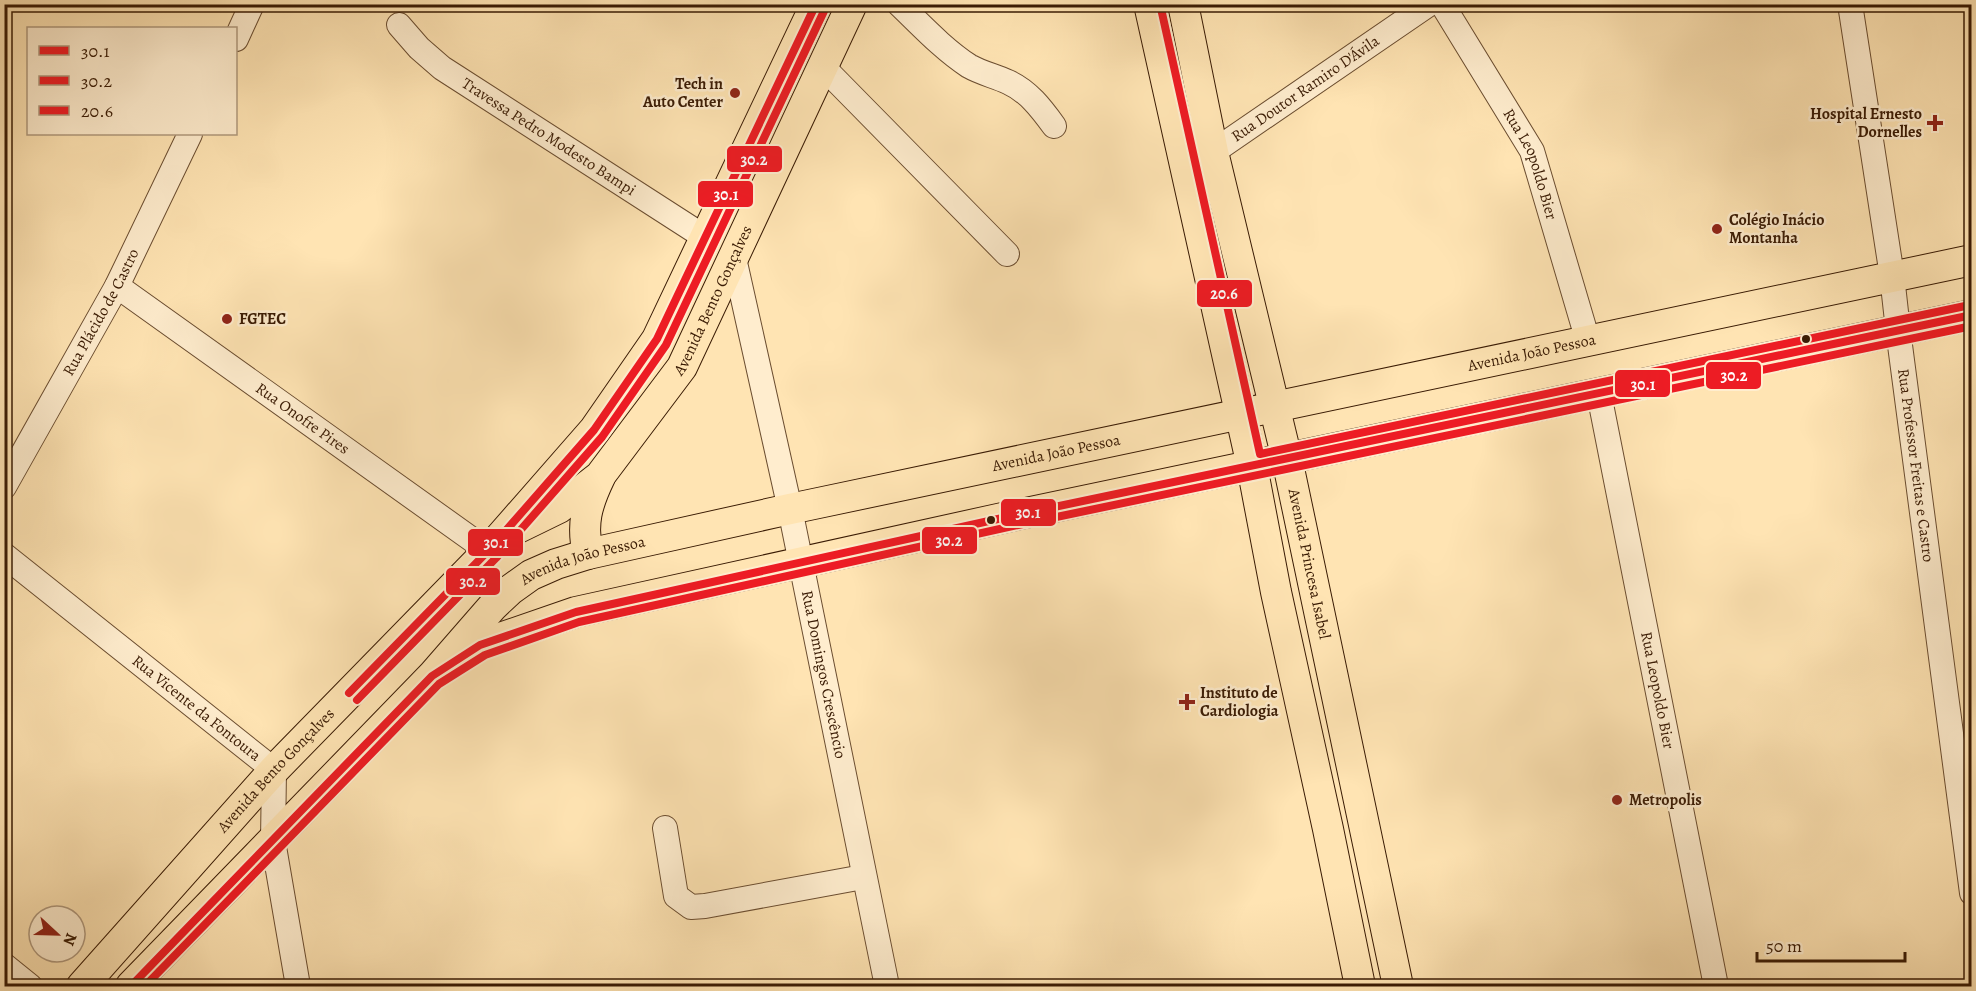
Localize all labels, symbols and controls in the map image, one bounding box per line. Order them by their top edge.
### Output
legend [27,27,237,135]
street label: Rua Doutor Ramiro D'Ávila [1227,30,1384,147]
text: 30.1 [81,39,110,63]
text: 30.2 [81,69,113,93]
street label: Travessa Pedro Modesto Bampi [457,73,640,201]
place label: Tech in Auto Center [642,73,723,113]
marker: Tech in Auto Center [728,86,742,100]
text: 20.6 [81,99,113,123]
place label: Hospital Ernesto Dornelles [1810,103,1922,143]
street label: Rua Leopoldo Bier [1498,104,1563,222]
marker: Hospital Ernesto Dornelles [1926,114,1944,132]
line badge: 30.2 [726,145,783,173]
text: 30.2 [740,149,768,171]
line badge: 30.1 [697,180,754,208]
text: 30.1 [713,184,739,206]
place label: Colégio Inácio Montanha [1729,209,1824,249]
street label: Avenida Bento Gonçalves [668,222,758,381]
marker: Colégio Inácio Montanha [1710,222,1724,236]
street label: Rua Plácido de Castro [58,245,144,380]
line badge: 20.6 [1196,279,1253,308]
text: 20.6 [1210,283,1238,305]
place label: FGTEC [239,308,286,330]
marker: FGTEC [220,312,234,326]
street label: Avenida João Pessoa [1465,328,1598,377]
unlabelled marker [1800,333,1812,345]
line badge: 30.2 [1705,361,1762,390]
text: 30.2 [1720,365,1748,387]
street label: Rua Professor Freitas e Castro [1892,367,1939,563]
line badge: 30.1 [1614,369,1671,398]
text: 30.1 [1630,374,1656,396]
street label: Rua Onofre Pires [251,377,354,460]
street label: Avenida João Pessoa [989,429,1123,477]
street label: Avenida Princesa Isabel [1282,486,1336,641]
line badge: 30.1 [1000,498,1057,527]
text: 30.1 [1015,502,1041,524]
unlabelled marker [985,514,997,526]
line badge: 30.2 [921,526,978,555]
line badge: 30.1 [467,528,524,557]
street label: Avenida João Pessoa [515,530,648,591]
text: 30.2 [935,530,963,552]
text: 30.1 [483,532,509,554]
line badge: 30.2 [445,567,501,596]
text: 30.2 [459,571,487,593]
street label: Rua Domingos Crescêncio [796,588,851,760]
street label: Rua Leopoldo Bier [1635,630,1680,751]
street label: Rua Vicente da Fontoura [127,650,266,767]
place label: Instituto de Cardiologia [1200,682,1279,722]
marker: Instituto de Cardiologia [1178,693,1196,711]
street label: Avenida Bento Gonçalves [212,703,340,838]
place label: Metropolis [1629,789,1702,811]
marker: Metropolis [1610,793,1624,807]
north arrow [27,904,87,964]
scale bar [1757,925,1906,963]
text: N [57,930,82,949]
text: 50 m [1766,934,1802,958]

